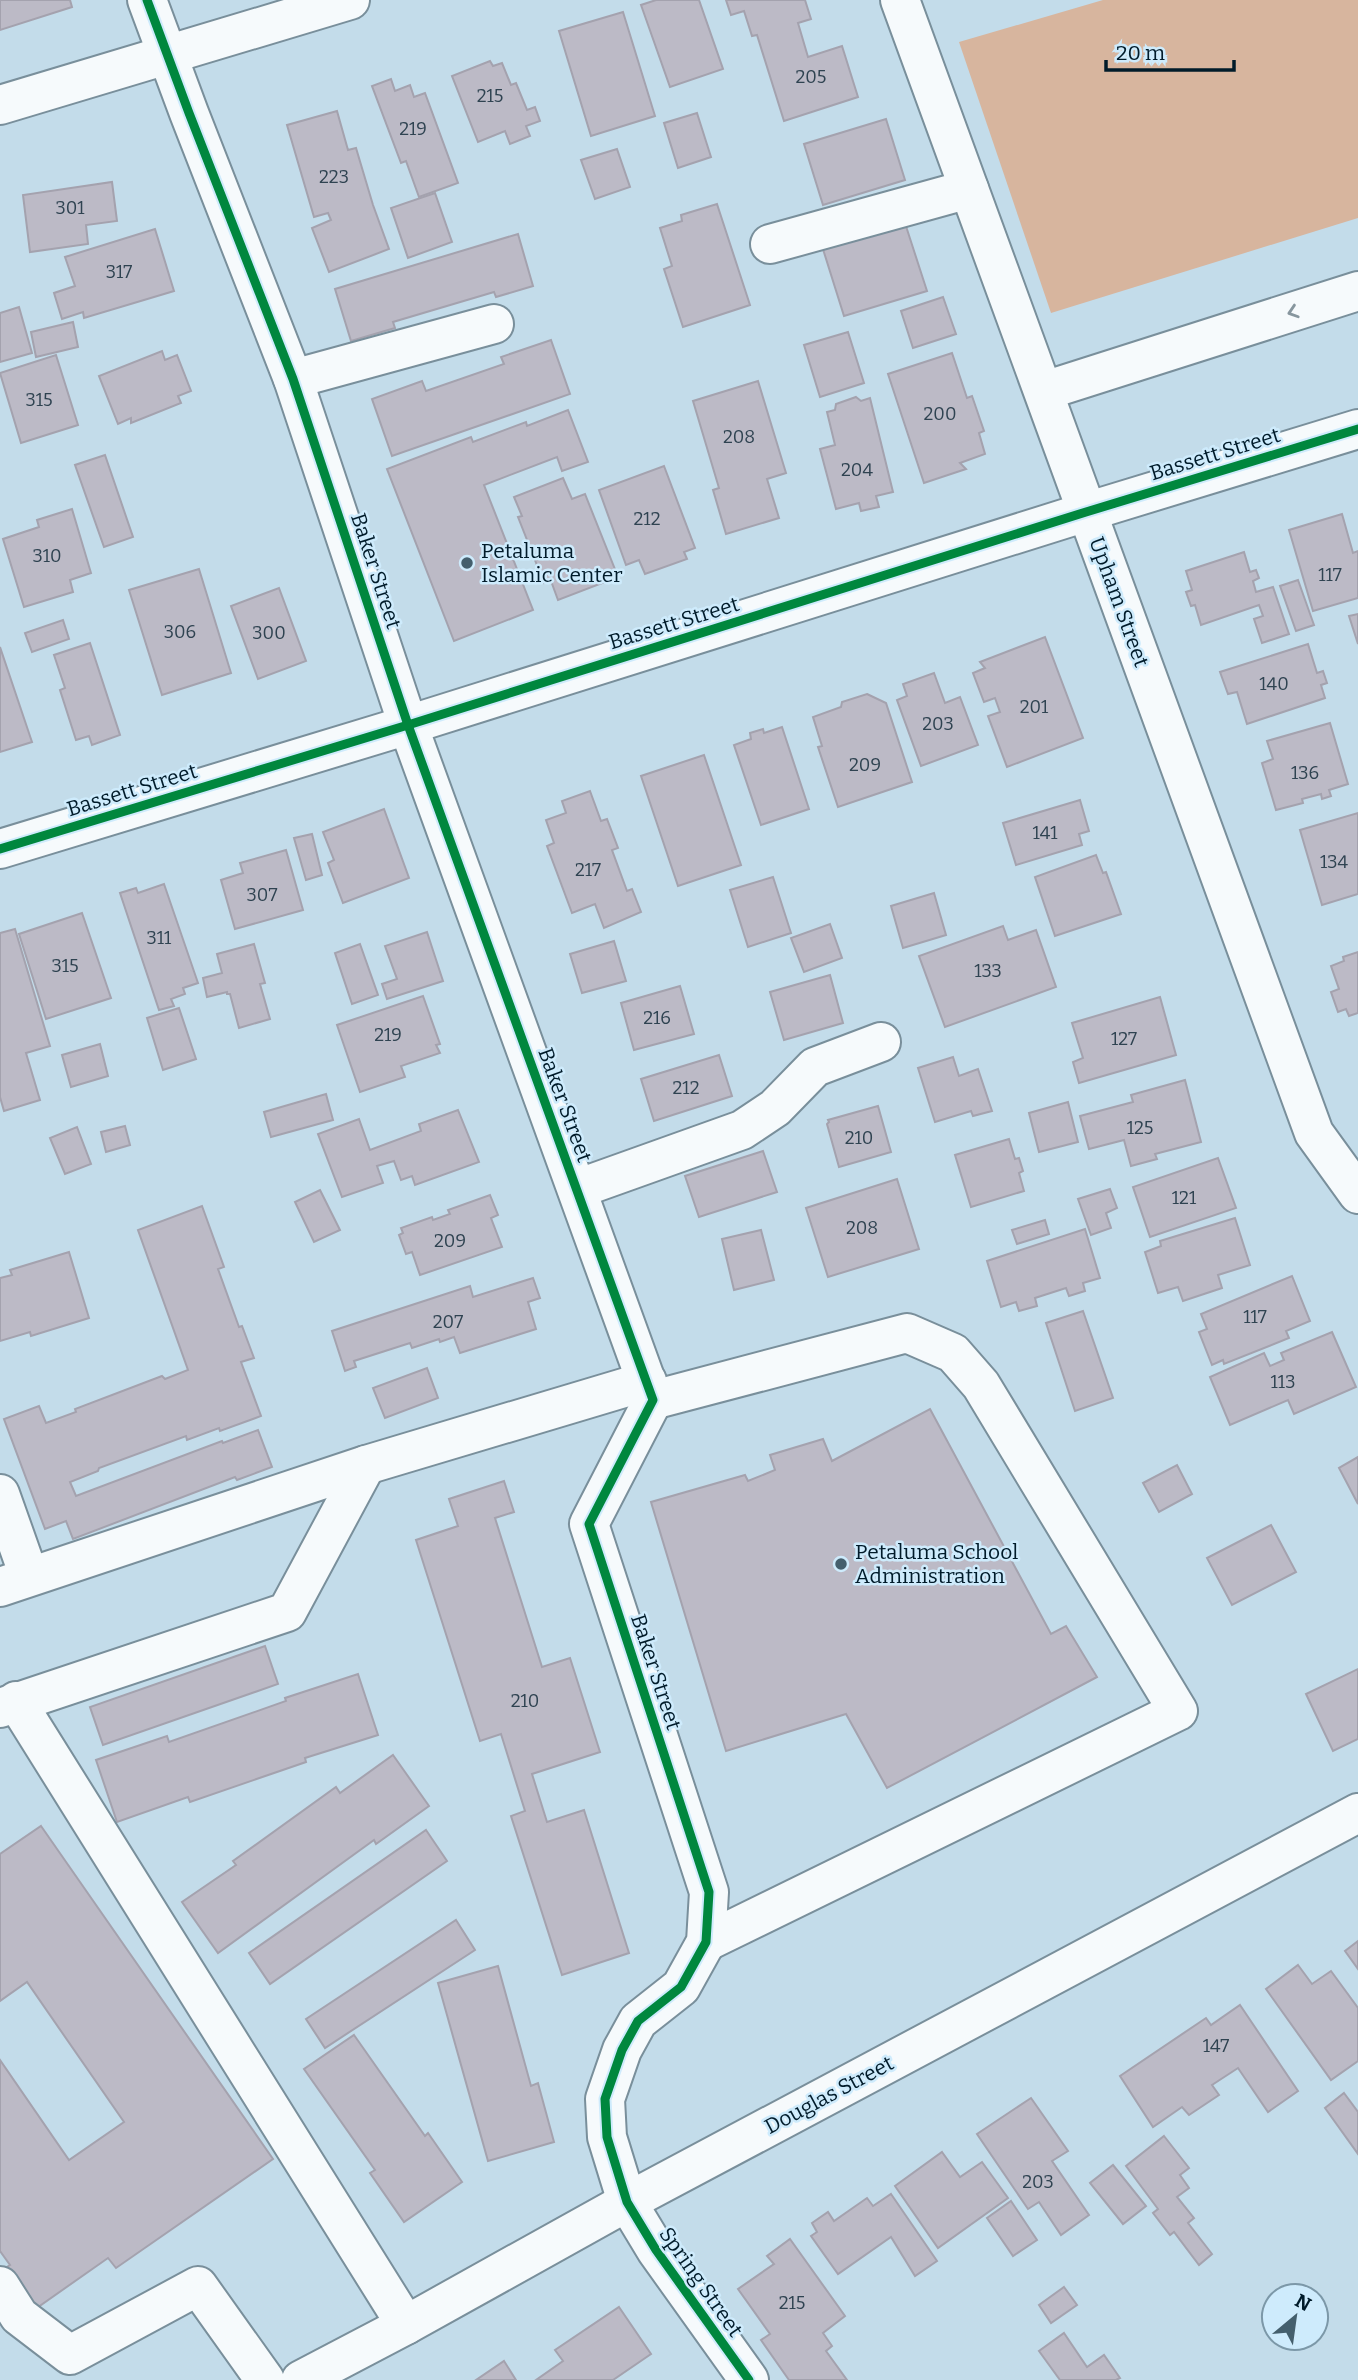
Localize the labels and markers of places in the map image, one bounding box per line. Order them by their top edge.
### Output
place label: Petaluma Islamic Center [481,538,622,588]
marker: Petaluma Islamic Center [459,555,475,571]
place label: Petaluma School Administration [855,1539,1018,1589]
marker: Petaluma School Administration [833,1556,849,1572]

